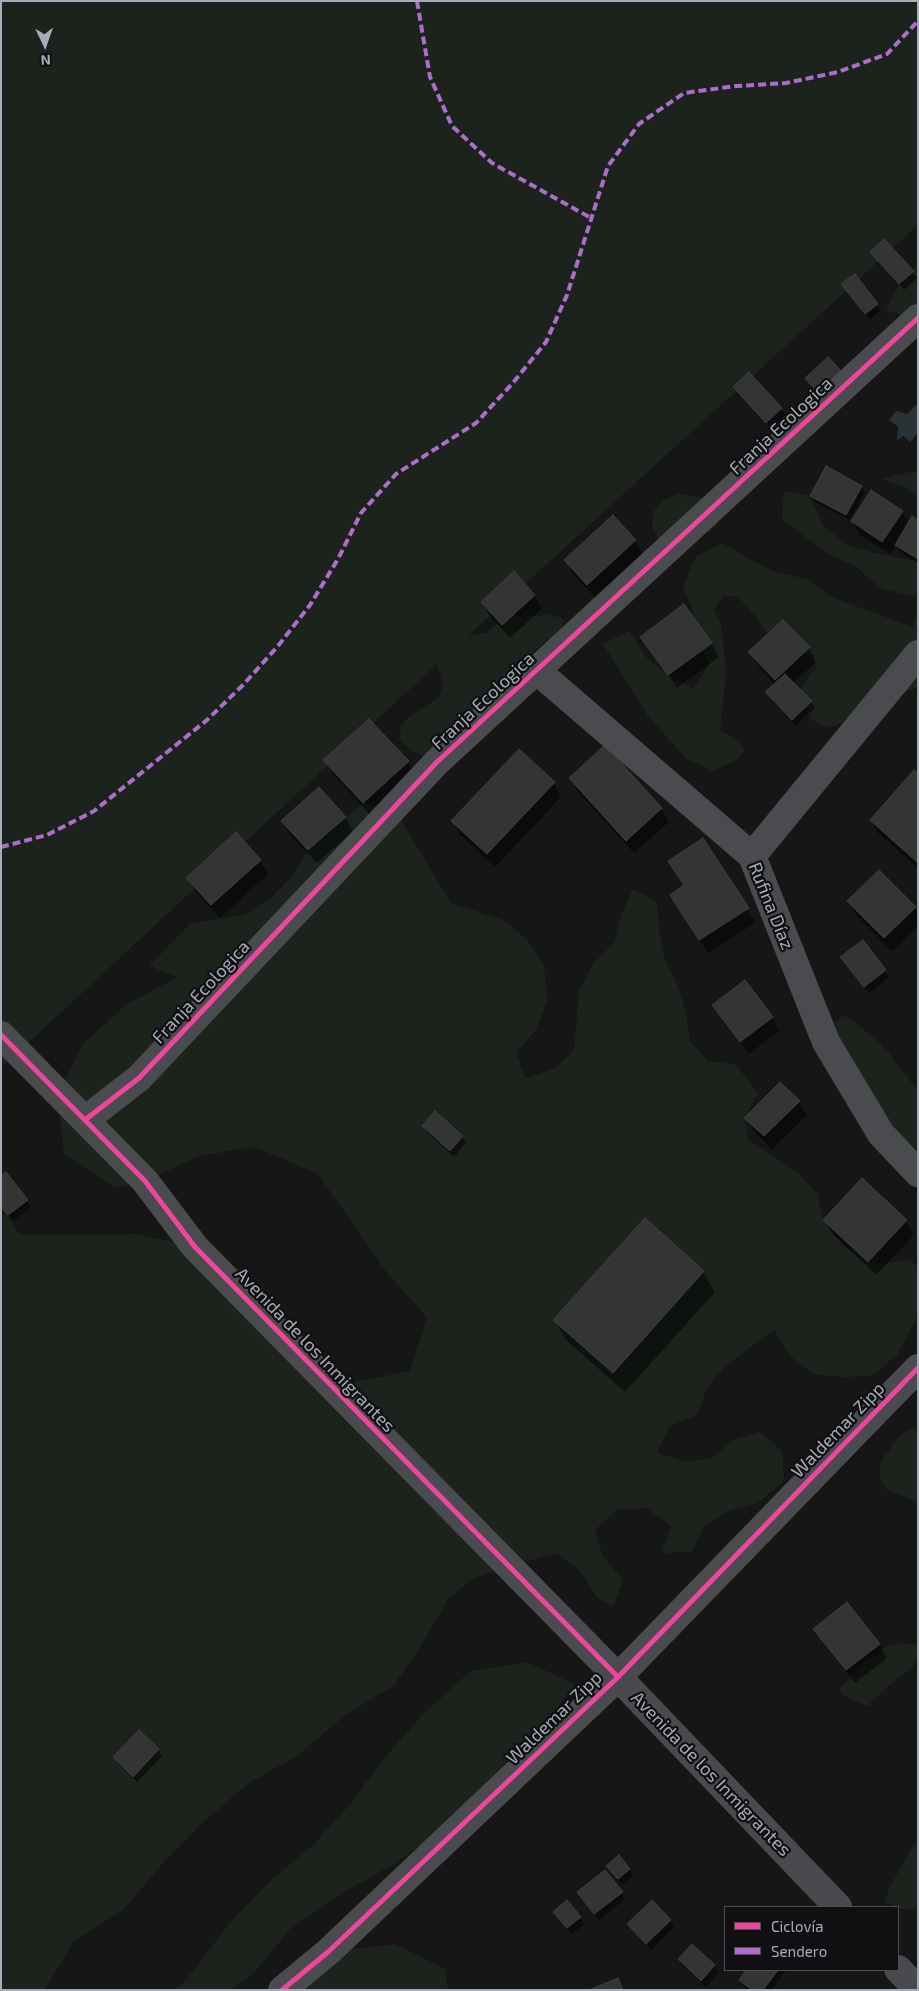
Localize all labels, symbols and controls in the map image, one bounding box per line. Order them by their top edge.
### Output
north arrow [20,20,70,70]
text: N [40,52,51,69]
street label: Franja Ecologica [725,373,837,479]
street label: Franja Ecologica [427,648,539,754]
street label: Rufina Díaz [744,859,798,953]
street label: Franja Ecologica [148,936,254,1048]
street label: Avenida de los Inmigrantes [231,1263,399,1437]
street label: Waldemar Zipp [787,1378,889,1482]
street label: Waldemar Zipp [502,1667,606,1769]
street label: Avenida de los Inmigrantes [627,1687,795,1861]
legend [724,1906,899,1971]
text: Ciclovía [771,1917,823,1935]
text: Sendero [771,1942,827,1960]

